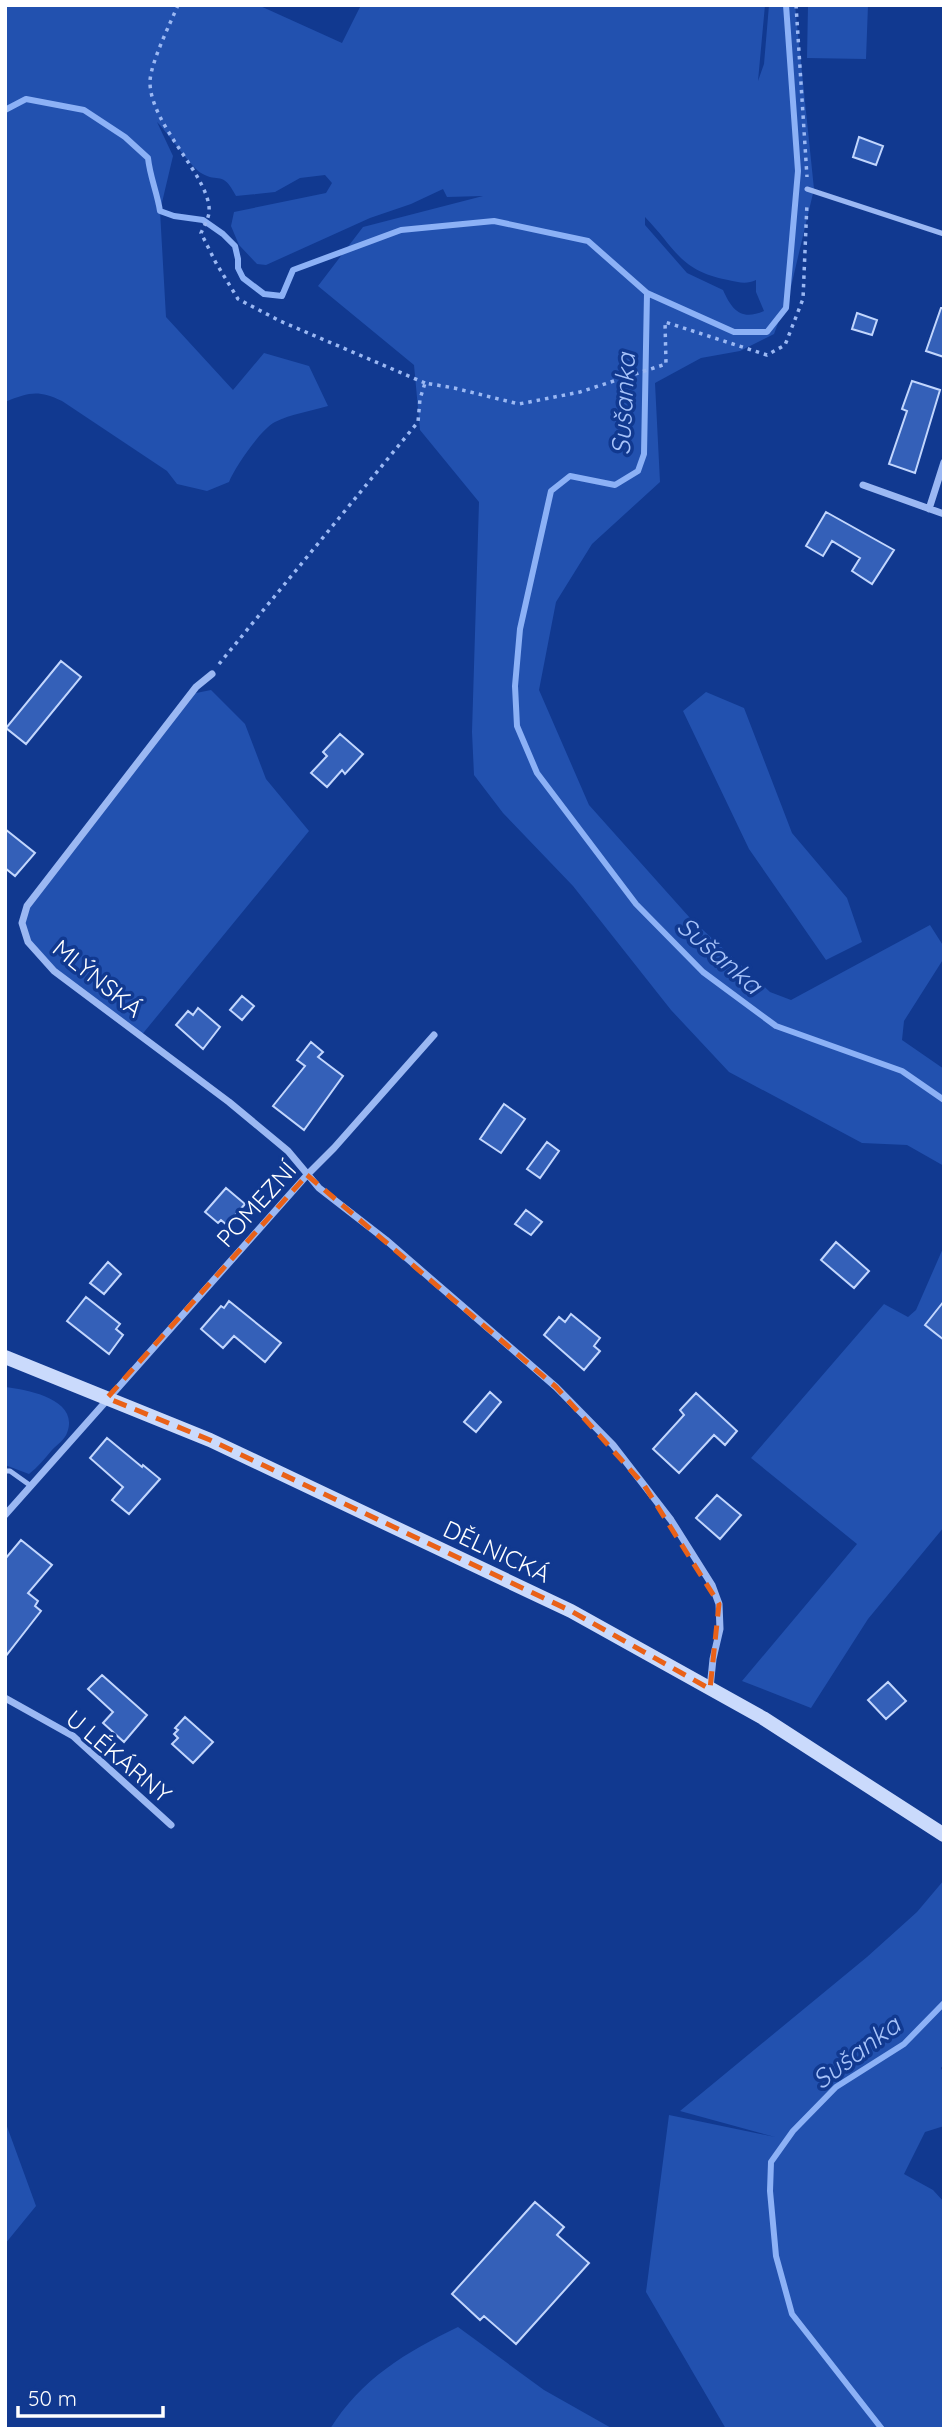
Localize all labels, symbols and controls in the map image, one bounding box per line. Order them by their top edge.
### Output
water label: Sušanka [604,351,642,456]
water label: Sušanka [671,909,770,1002]
street label: MLÝNSKÁ [47,933,149,1023]
street label: POMEZNÍ [210,1154,303,1253]
street label: DĚLNICKÁ [439,1513,555,1589]
street label: U LÉKÁRNY [60,1703,178,1809]
water label: Sušanka [805,2007,908,2096]
scale bar [18,2374,163,2418]
text: 50 m [28,2385,77,2411]

